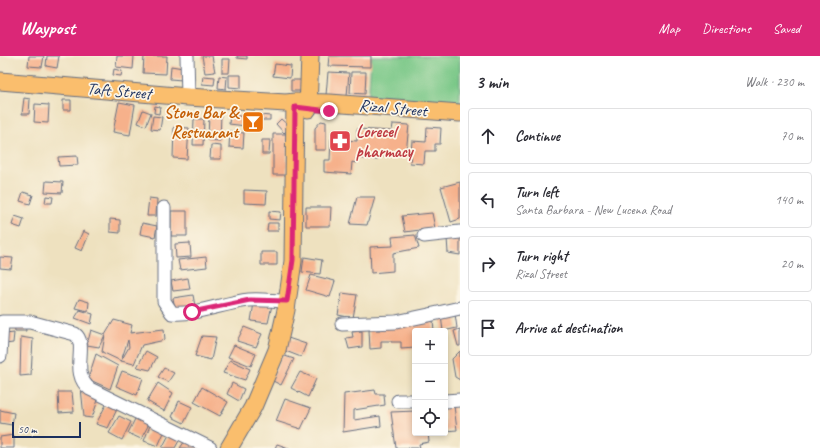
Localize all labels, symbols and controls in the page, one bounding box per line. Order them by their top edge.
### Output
text: Waypost [20,16,75,40]
text: Map [659,20,680,37]
text: Directions [702,20,751,37]
text: Saved [773,20,800,37]
text: 3 min [476,72,509,93]
text: Walk · 230 m [745,74,804,90]
street label: Taft Street [86,78,154,104]
street label: Rizal Street [358,95,430,122]
place label: Stone Bar & Restuarant [164,102,240,143]
route end [320,102,338,120]
bar icon: Stone Bar & Restuarant [240,109,266,135]
place label: Lorecel pharmacy [356,121,415,162]
icon: ahead [477,125,499,147]
text: Continue [515,127,560,146]
pharmacy icon: Lorecel pharmacy [327,128,353,154]
text: 70 m [781,128,803,144]
text: Turn left [515,183,558,202]
icon: left [477,189,499,211]
text: 140 m [775,192,803,208]
text: Santa Barbara - New Lucena Road [515,202,671,218]
text: Turn right [515,247,568,266]
icon: right [477,253,499,275]
text: 20 m [781,256,803,272]
text: Rizal Street [515,266,567,282]
route start [183,303,201,321]
icon: arrive [477,317,499,339]
text: Arrive at destination [515,319,622,338]
map controls [412,328,448,436]
button: + [412,328,448,364]
button: − [412,364,448,400]
button: locate [412,400,448,436]
scale bar [12,420,81,439]
text: 50 m [18,422,37,436]

